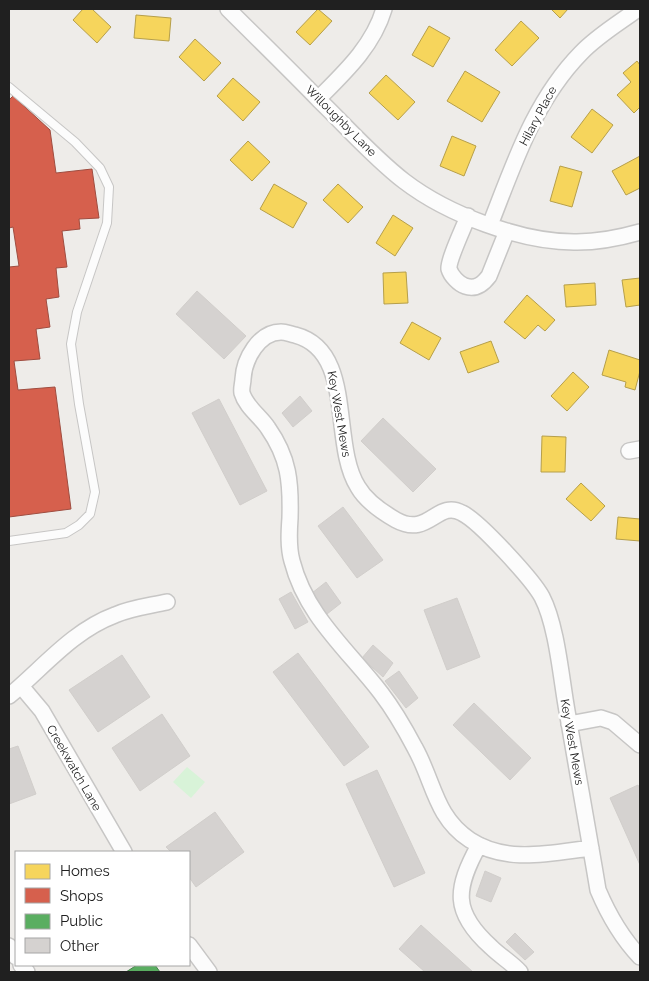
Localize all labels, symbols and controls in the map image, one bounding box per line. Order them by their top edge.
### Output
street label: Willoughby Lane [303,83,379,159]
street label: Hilary Place [516,84,560,148]
street label: Key West Mews [325,370,354,458]
street label: Key West Mews [558,698,587,786]
street label: Creekwatch Lane [44,723,104,813]
legend [15,851,190,966]
text: Homes [60,862,110,880]
text: Shops [60,887,103,905]
text: Public [60,912,103,930]
text: Other [60,937,100,955]

